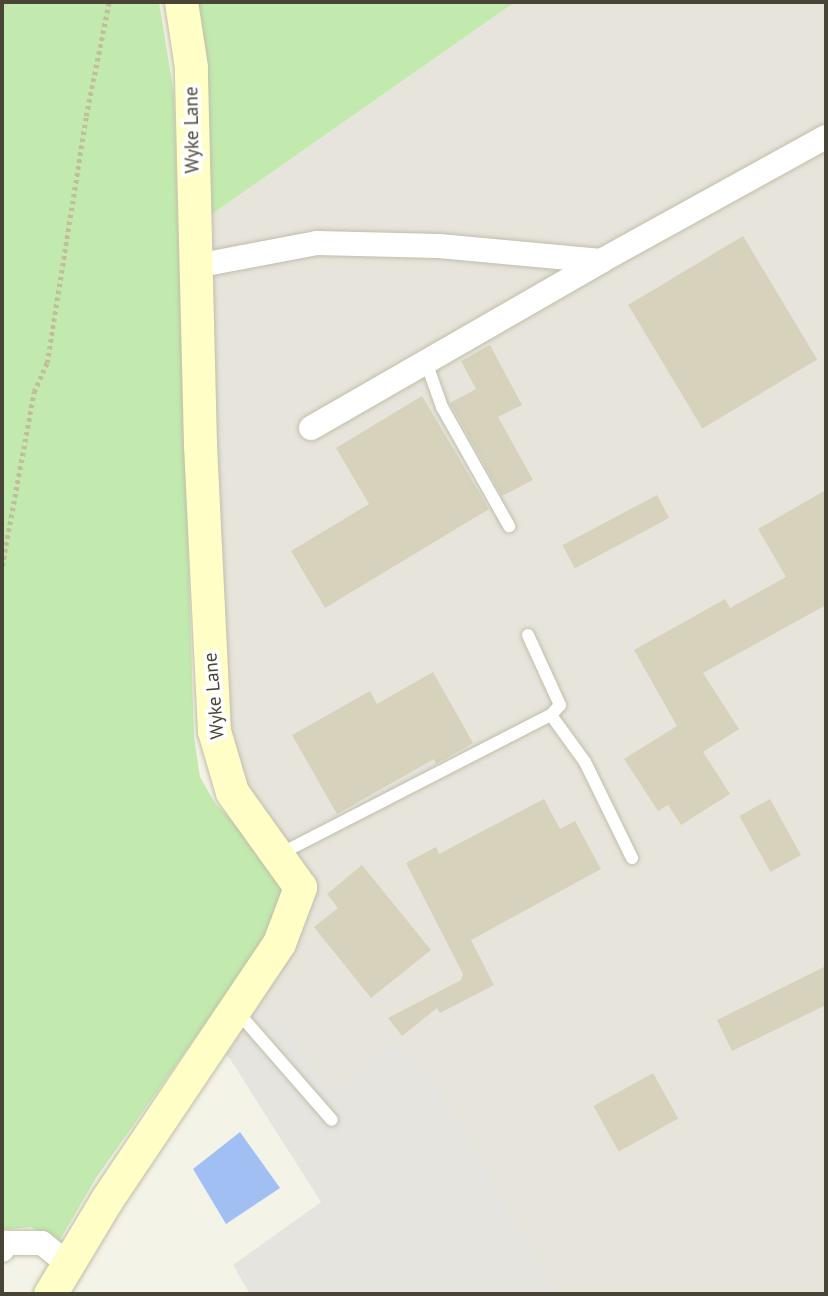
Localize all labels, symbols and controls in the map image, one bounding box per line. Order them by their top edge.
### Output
street label: Wyke Lane [180,86,204,174]
street label: Wyke Lane [199,652,229,740]

